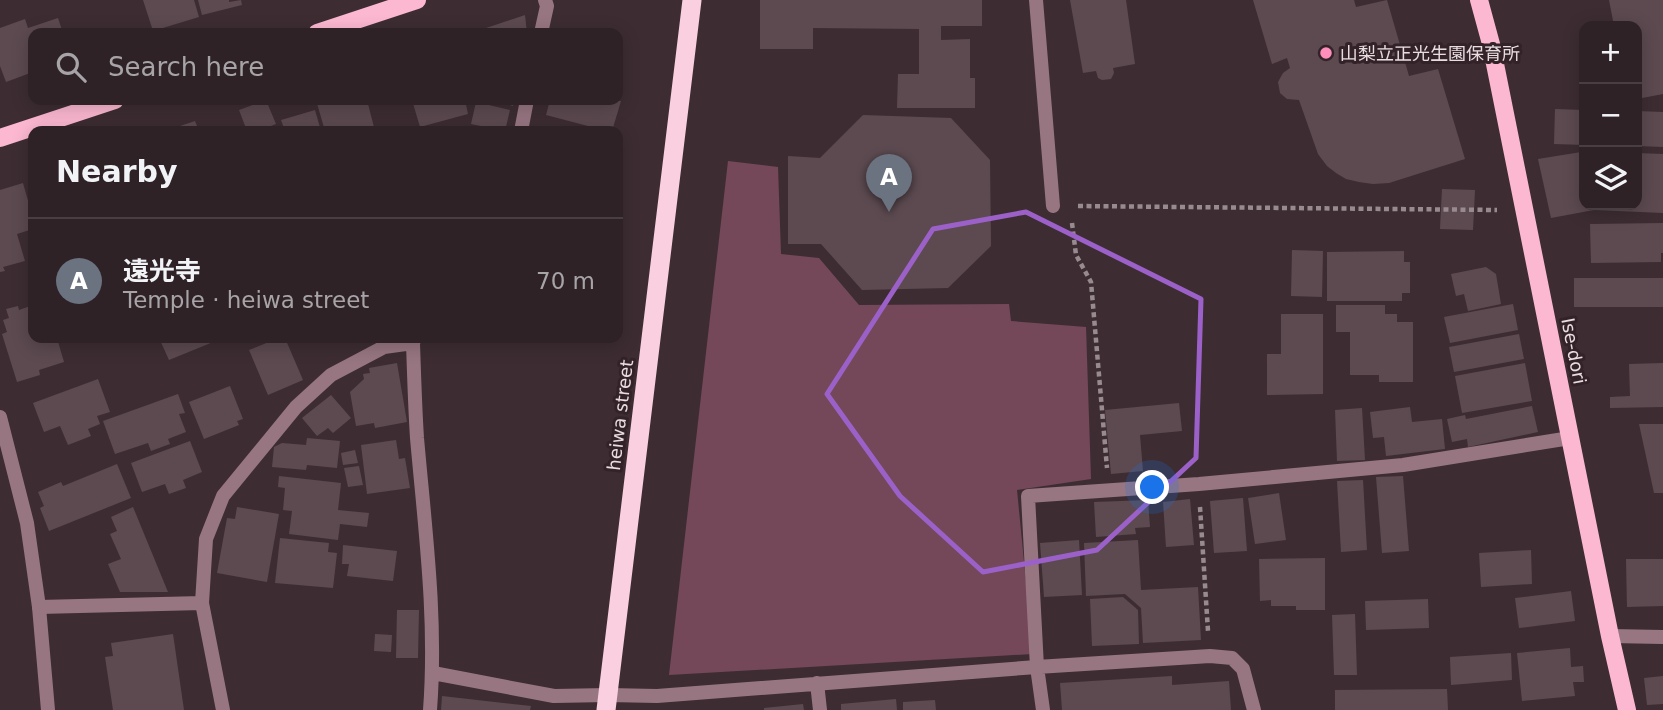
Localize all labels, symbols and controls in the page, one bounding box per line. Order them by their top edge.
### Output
map controls [1579,21,1642,210]
button: + [1579,21,1642,84]
search box [28,28,623,105]
place label: 山梨立正光生園保育所 [1340,43,1520,64]
marker: 山梨立正光生園保育所 [1318,45,1334,61]
icon: search [52,48,90,86]
text: Search here [108,52,264,82]
button: − [1579,84,1642,147]
button: layers [1579,147,1642,210]
text: Nearby [56,154,178,189]
pin: A [866,154,912,212]
text: 遠光寺 [123,256,201,286]
text: A [70,268,88,294]
text: 70 m [536,268,595,294]
text: Temple · heiwa street [123,287,369,313]
street label: Ise-dori [1557,316,1591,386]
street label: heiwa street [603,358,637,472]
your location [1135,470,1169,504]

